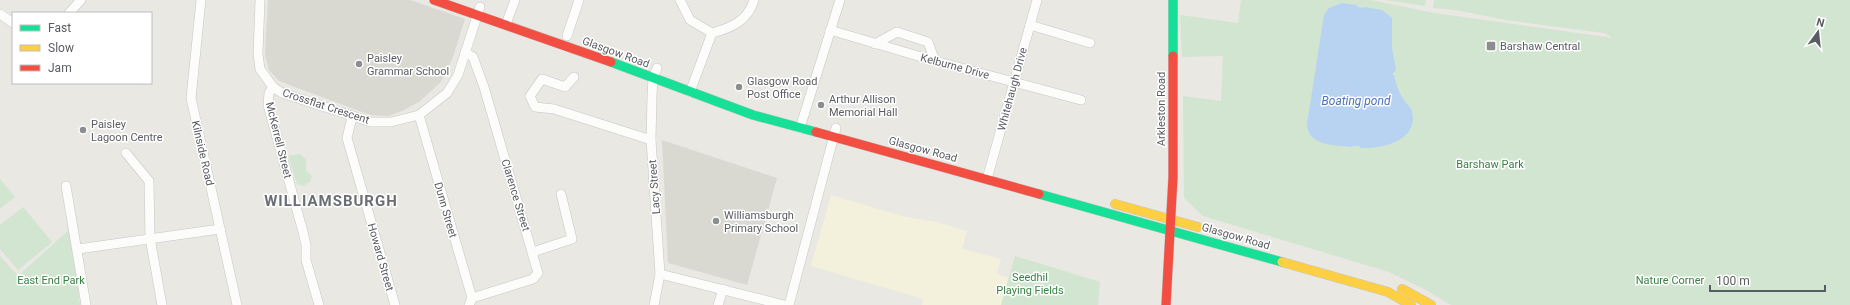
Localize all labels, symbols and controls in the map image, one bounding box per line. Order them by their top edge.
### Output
legend [12,12,152,84]
north arrow [1798,12,1838,52]
text: N [1815,16,1826,30]
text: Fast [48,21,71,35]
street label: Glasgow Road [580,34,651,71]
marker: Barshaw Central [1485,40,1497,52]
place label: Barshaw Central [1500,40,1580,53]
text: Slow [48,41,74,55]
street label: Whitehaugh Drive [995,46,1030,132]
street label: Kelburne Drive [919,51,991,82]
place label: Paisley Grammar School [367,52,449,78]
marker: Paisley Grammar School [354,59,364,69]
text: Jam [48,61,72,75]
street label: Arkleston Road [1155,72,1168,146]
place label: Glasgow Road Post Office [747,75,818,101]
marker: Glasgow Road Post Office [734,82,744,92]
street label: Crossflat Crescent [281,86,371,127]
place label: Arthur Allison Memorial Hall [829,93,897,119]
water label: Boating pond [1322,94,1391,108]
marker: Arthur Allison Memorial Hall [816,100,826,110]
street label: McKerrell Street [263,101,294,180]
place label: Paisley Lagoon Centre [91,118,163,144]
street label: Kilnside Road [189,119,216,187]
marker: Paisley Lagoon Centre [78,125,88,135]
street label: Glasgow Road [887,134,959,165]
street label: Clarence Street [498,158,533,233]
park label: Barshaw Park [1456,158,1524,171]
street label: Lacy Street [646,159,663,215]
street label: Dunn Street [431,181,460,240]
district label: WILLIAMSBURGH [264,192,398,210]
place label: Williamsburgh Primary School [724,209,798,235]
marker: Williamsburgh Primary School [711,216,721,226]
street label: Glasgow Road [1200,221,1272,252]
street label: Howard Street [365,222,397,293]
scale bar [1710,267,1825,293]
park label: Seedhil Playing Fields [996,271,1064,297]
park label: East End Park [17,274,85,287]
park label: Nature Corner [1636,274,1705,287]
text: 100 m [1716,274,1750,288]

